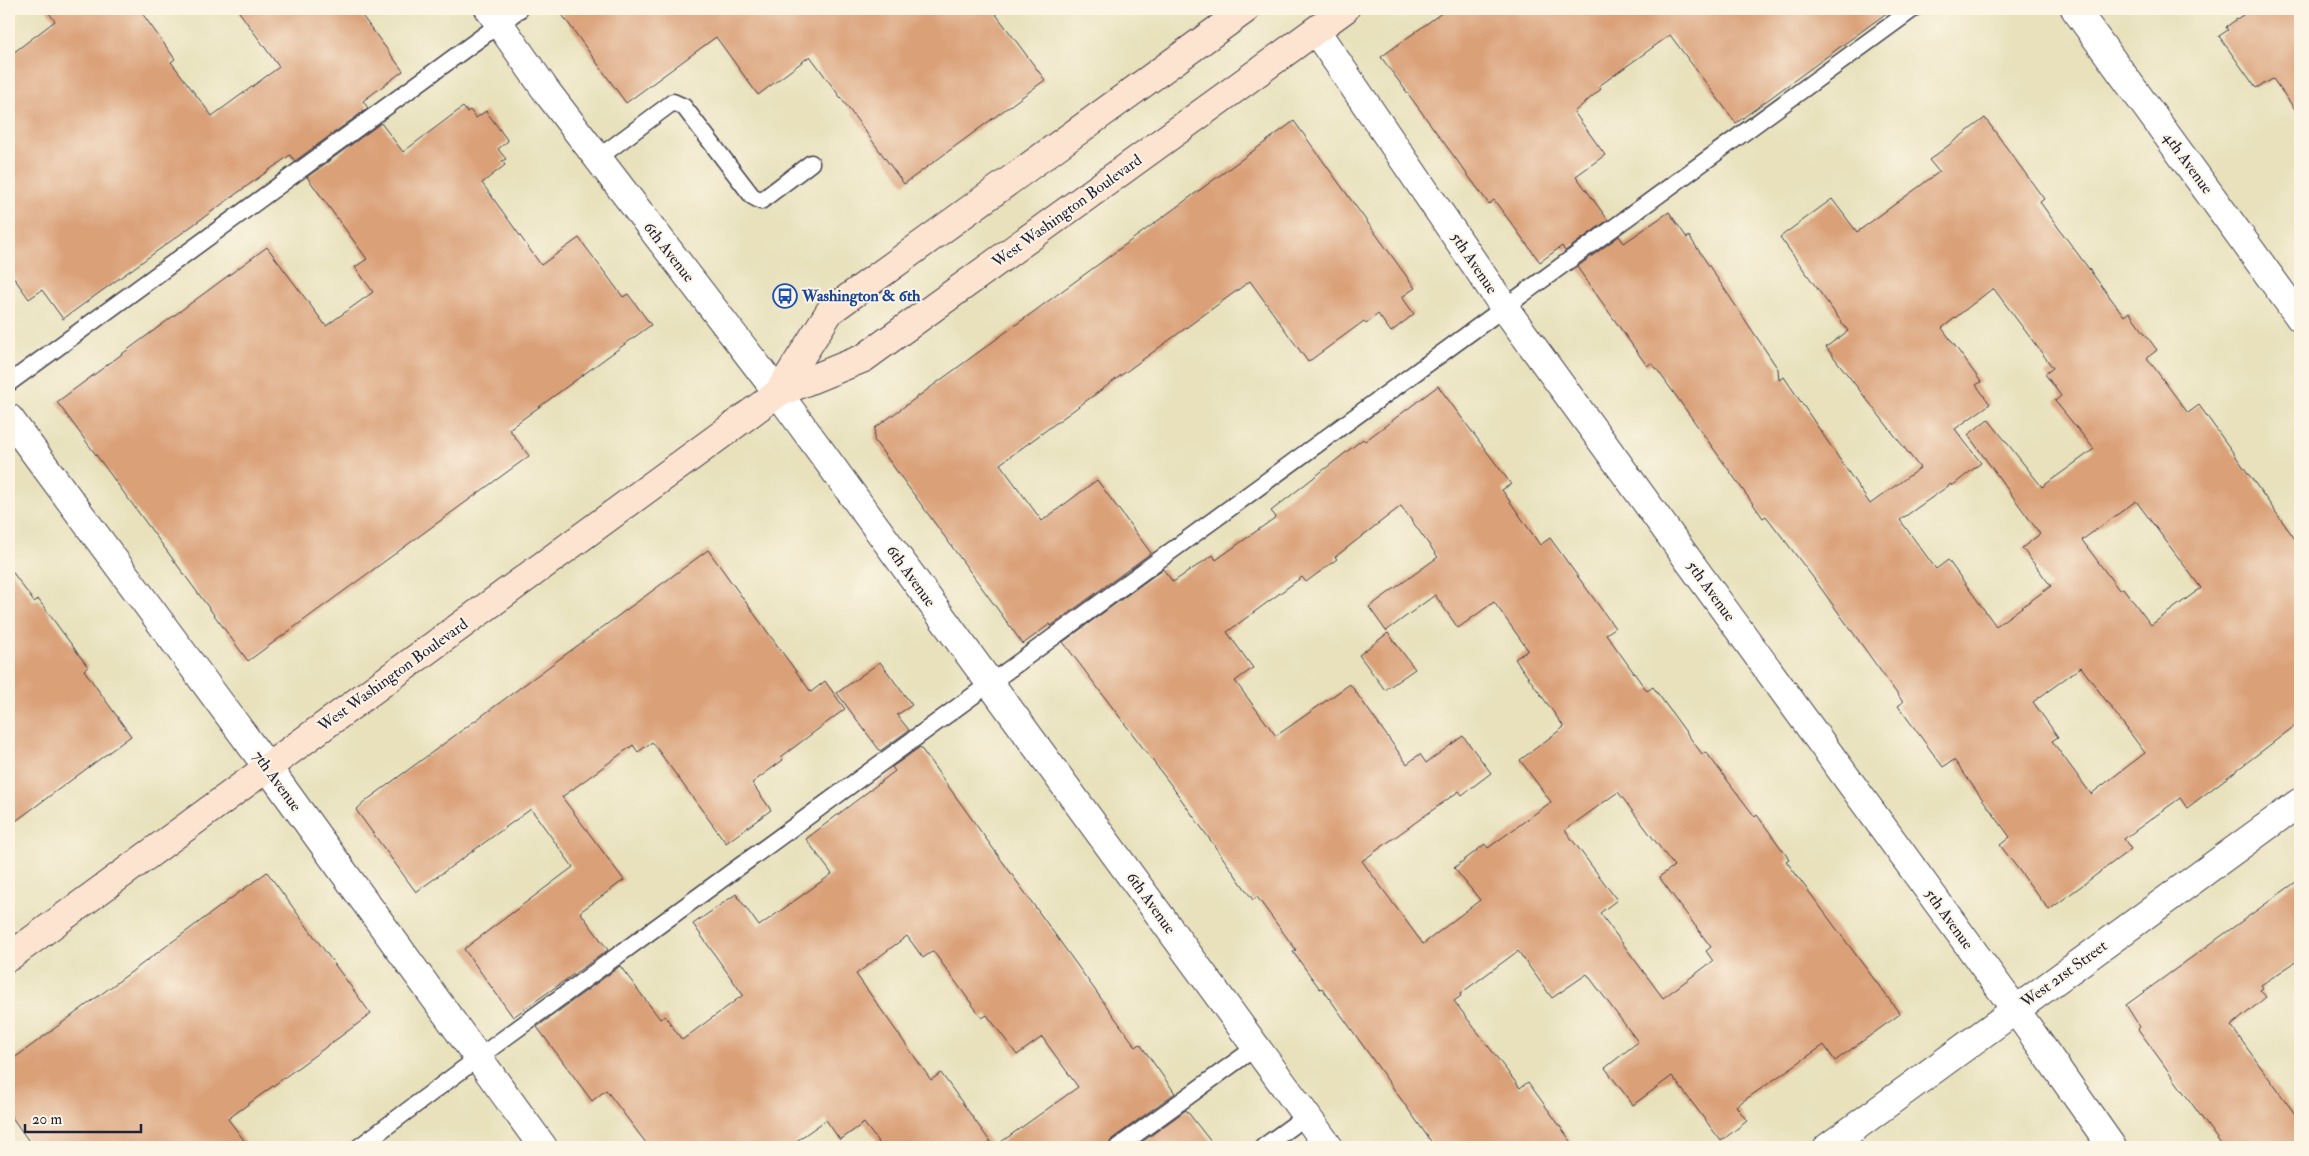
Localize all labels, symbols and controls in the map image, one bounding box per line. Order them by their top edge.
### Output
street label: 4th Avenue [2159,128,2217,198]
street label: West Washington Boulevard [987,150,1146,273]
street label: 6th Avenue [639,218,699,287]
street label: 5th Avenue [1446,228,1502,298]
bus stop icon: Washington & 6th [772,283,798,309]
place label: Washington & 6th [801,286,921,307]
street label: 6th Avenue [882,541,940,611]
street label: 5th Avenue [1682,557,1740,626]
street label: West Washington Boulevard [313,614,472,737]
street label: 7th Avenue [248,747,306,816]
street label: 6th Avenue [1122,868,1180,938]
street label: 5th Avenue [1920,885,1978,954]
street label: West 21st Street [2016,936,2111,1013]
scale bar [25,1101,141,1133]
text: 20 m [32,1110,62,1129]

